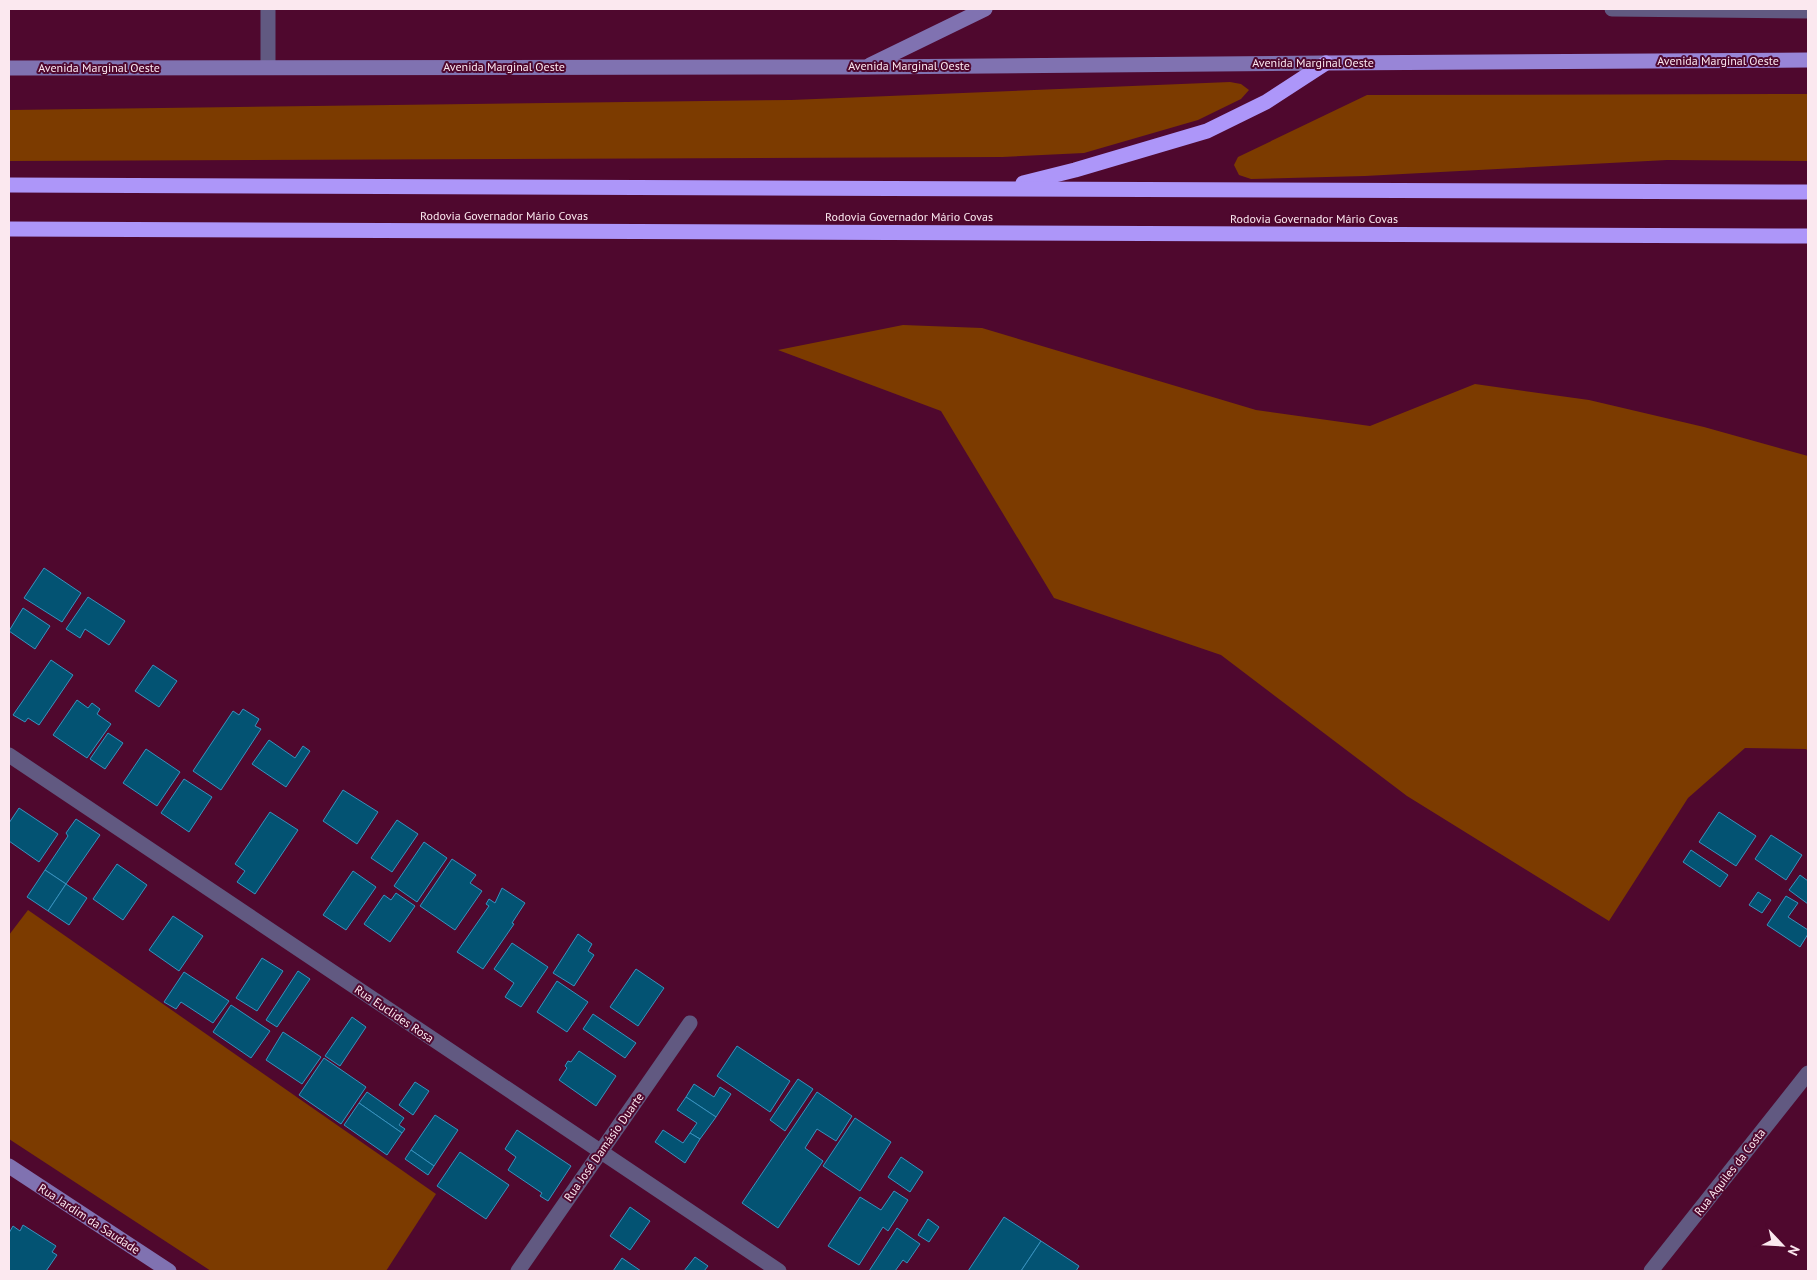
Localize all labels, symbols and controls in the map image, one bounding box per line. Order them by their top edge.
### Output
street label: Avenida Marginal Oeste [1657,53,1779,68]
street label: Avenida Marginal Oeste [1252,55,1374,70]
street label: Avenida Marginal Oeste [848,58,970,73]
street label: Avenida Marginal Oeste [443,59,565,74]
street label: Avenida Marginal Oeste [38,60,160,75]
street label: Rodovia Governador Mário Covas [420,208,588,223]
street label: Rodovia Governador Mário Covas [825,209,993,224]
street label: Rodovia Governador Mário Covas [1230,211,1398,226]
street label: Rua Euclides Rosa [352,982,437,1046]
street label: Rua José Damásio Duarte [560,1090,647,1204]
street label: Rua Aquiles da Costa [1691,1125,1768,1218]
street label: Rua Jardim da Saudade [36,1180,143,1257]
north arrow [1757,1220,1807,1270]
text: N [1784,1243,1804,1258]

